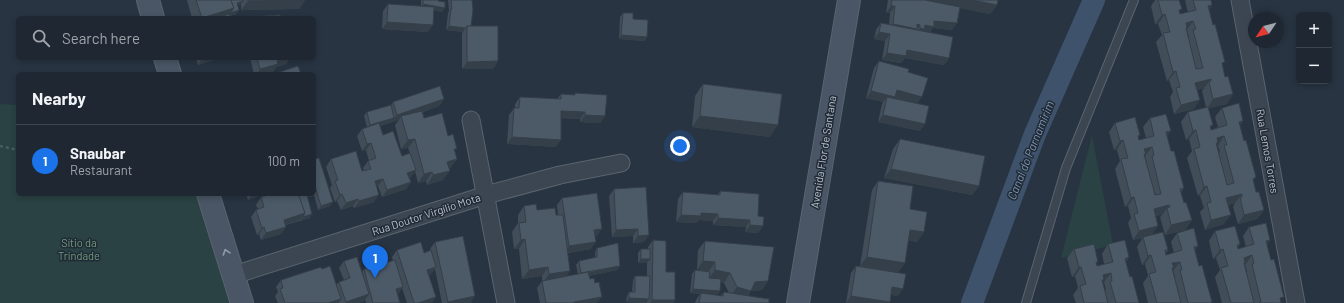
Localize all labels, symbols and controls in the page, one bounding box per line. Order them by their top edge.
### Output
north arrow [1248,12,1284,48]
map controls [1296,12,1332,84]
button: + [1296,12,1332,48]
search box [16,16,316,60]
icon: search [30,27,52,49]
text: Search here [62,29,140,47]
button: − [1296,48,1332,84]
text: Nearby [32,88,86,108]
street label: Avenida Flor de Santana [808,95,838,209]
water label: Canal do Parnamirim [1004,98,1056,201]
street label: Rua Lemos Torres [1254,108,1282,194]
your location [670,136,690,156]
text: Snaubar [70,144,125,162]
text: 1 [43,153,47,169]
text: 100 m [267,153,300,169]
text: Restaurant [70,162,132,178]
street label: Rua Doutor Virgílio Mota [370,190,482,238]
park label: Sítio da Trindade [58,236,100,262]
pin: 1 [362,245,388,278]
one-way arrow [223,249,231,256]

